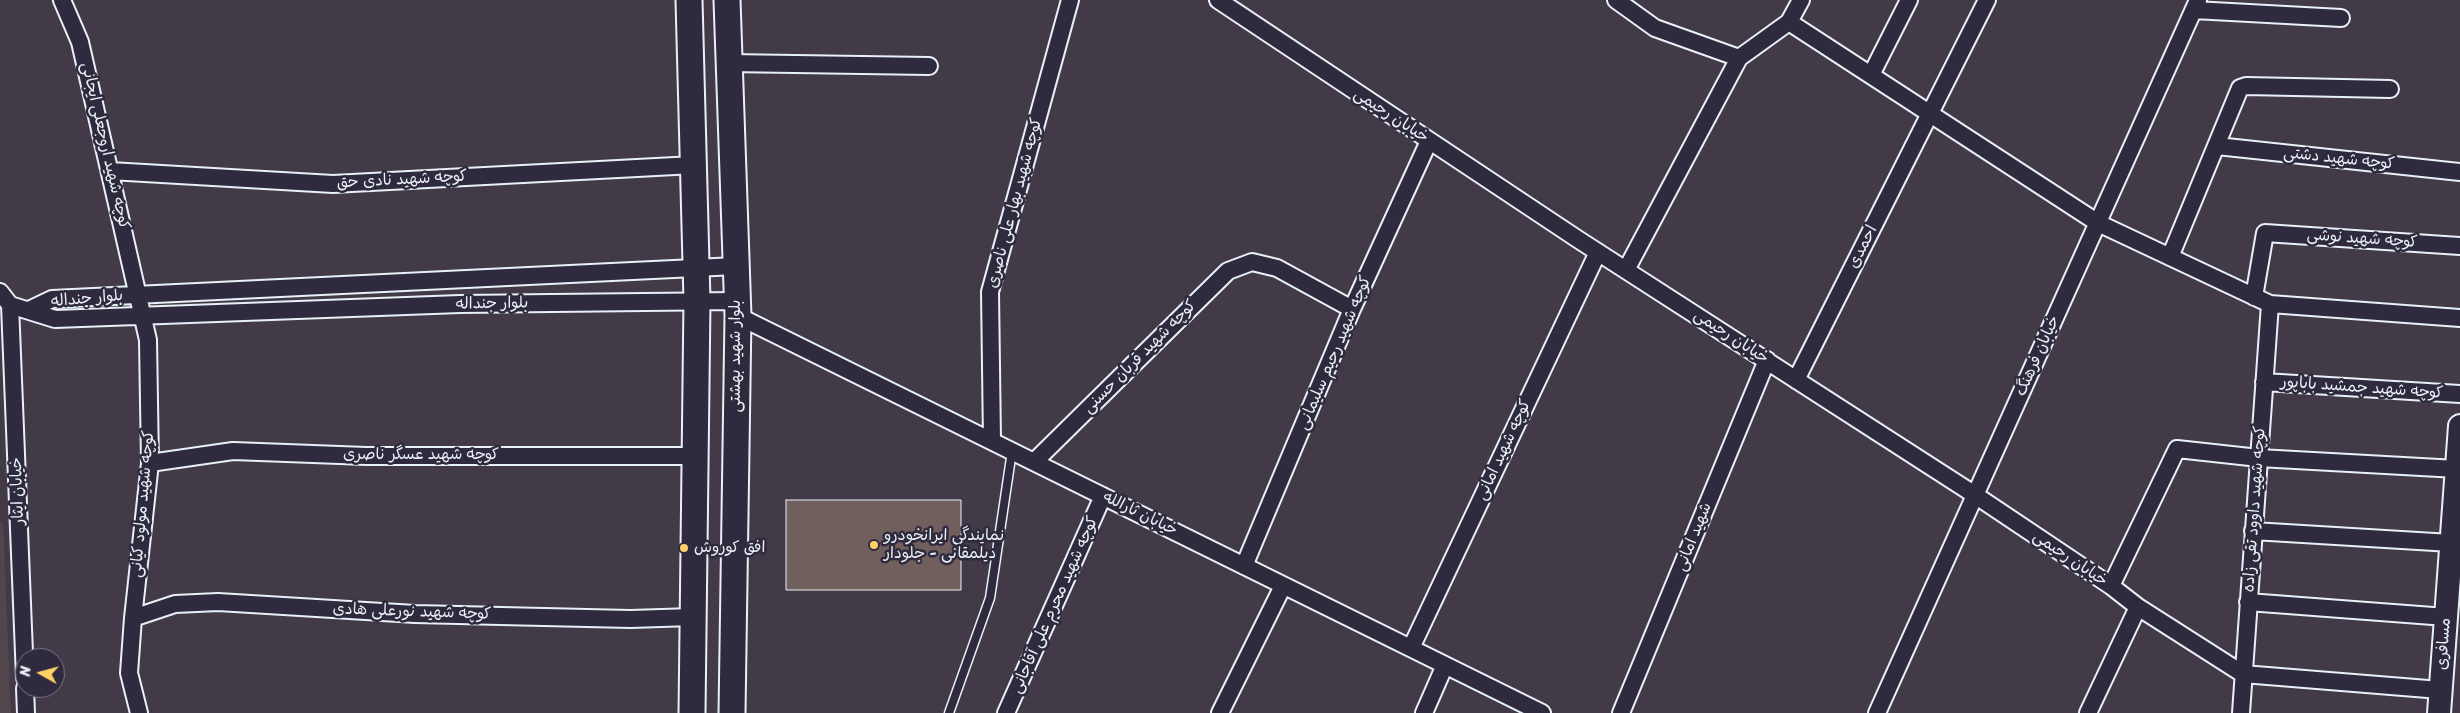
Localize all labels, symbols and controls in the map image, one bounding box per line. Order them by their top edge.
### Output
street label: کوچه شهید اروجعلی ایجانی [76,61,134,231]
street label: خیابان رحیمی [1350,85,1432,147]
street label: کوچه شهید بهار علی ناصری [983,116,1047,290]
street label: کوچه شهید دشتی [2283,144,2395,174]
street label: کوچه شهید نادی حق [336,167,468,193]
street label: احمدی [1844,222,1882,272]
street label: کوچه شهید نوشی [2306,226,2418,252]
street label: کوچه شهید رحیم سلیمانی [1294,273,1376,433]
street label: بلوار جنداله [50,286,124,312]
street label: بلوار جنداله [456,294,528,314]
street label: کوچه شهید قربان حسنی [1079,296,1201,418]
street label: بلوار شهید بهشتی [726,300,746,412]
street label: خیابان رحیمی [1690,306,1772,368]
street label: خیابان فرهنگ [2012,313,2064,399]
street label: کوچه شهید جمشید باباپور [2280,373,2444,403]
street label: کوچه شهید امانی [1472,397,1536,503]
street label: کوچه شهید داوود تقی زاده [2240,425,2270,593]
street label: کوچه شهید مولود کیانی [127,429,159,579]
street label: کوچه شهید عسگر ناصری [343,445,499,465]
street label: خیابان ایثار [7,457,29,525]
street label: خیابان ثارالله [1099,488,1181,540]
street label: شهید امانی [1672,500,1716,574]
street label: کوچه شهید محرم علی آقاجانی [1007,513,1103,697]
place label: نمایندگی ایرانخودرو دیلمقانی - جلودار [884,526,1004,564]
street label: خیابان رحیمی [2029,527,2111,591]
place label: افق کوروش [694,538,765,558]
marker: نمایندگی ایرانخودرو دیلمقانی - جلودار [868,539,880,551]
marker: افق کوروش [678,542,690,554]
street label: کوچه شهید نورعلی هادی [332,600,492,624]
street label: مسافری [2433,617,2455,671]
north arrow [15,648,65,698]
text: N [13,665,39,678]

